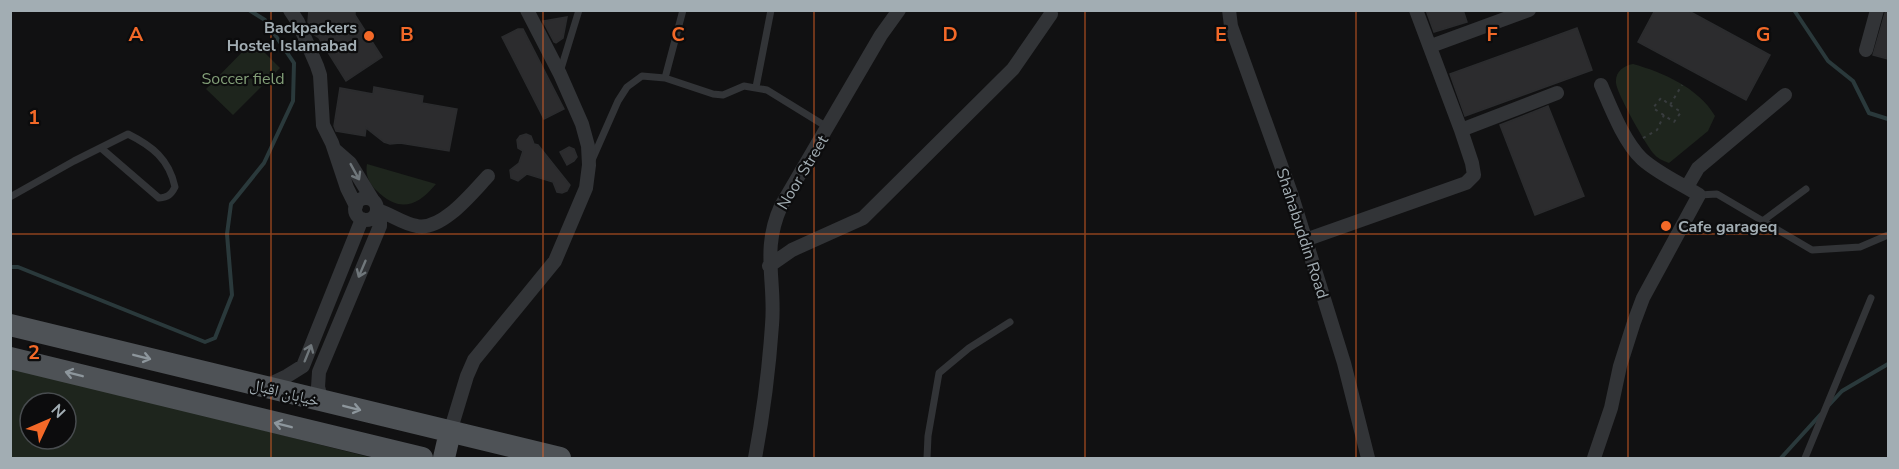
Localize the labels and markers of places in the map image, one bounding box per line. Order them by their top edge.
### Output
place label: Backpackers Hostel Islamabad [227,17,357,57]
marker: Backpackers Hostel Islamabad [362,29,376,43]
place label: Cafe garageq [1678,216,1777,238]
marker: Cafe garageq [1659,219,1673,233]

